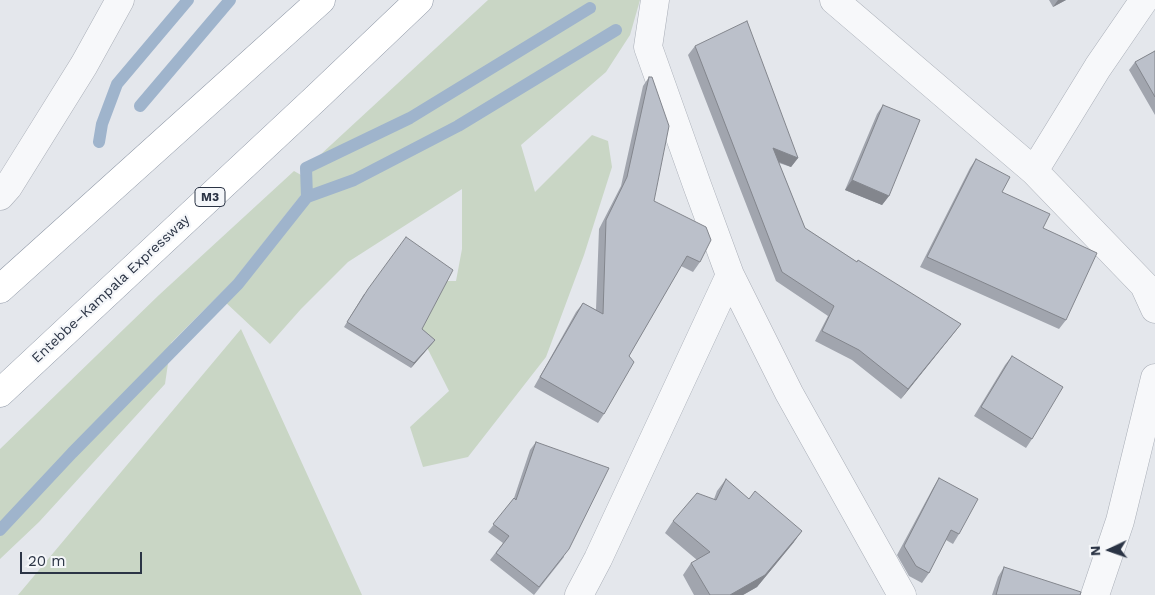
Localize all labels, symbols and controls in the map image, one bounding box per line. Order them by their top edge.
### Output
road number: M3 [195,188,225,206]
street label: Entebbe–Kampala Expressway [29,211,193,367]
north arrow [1085,525,1135,575]
scale bar [22,542,145,574]
text: N [1087,545,1103,556]
text: 20 m [28,552,66,570]

